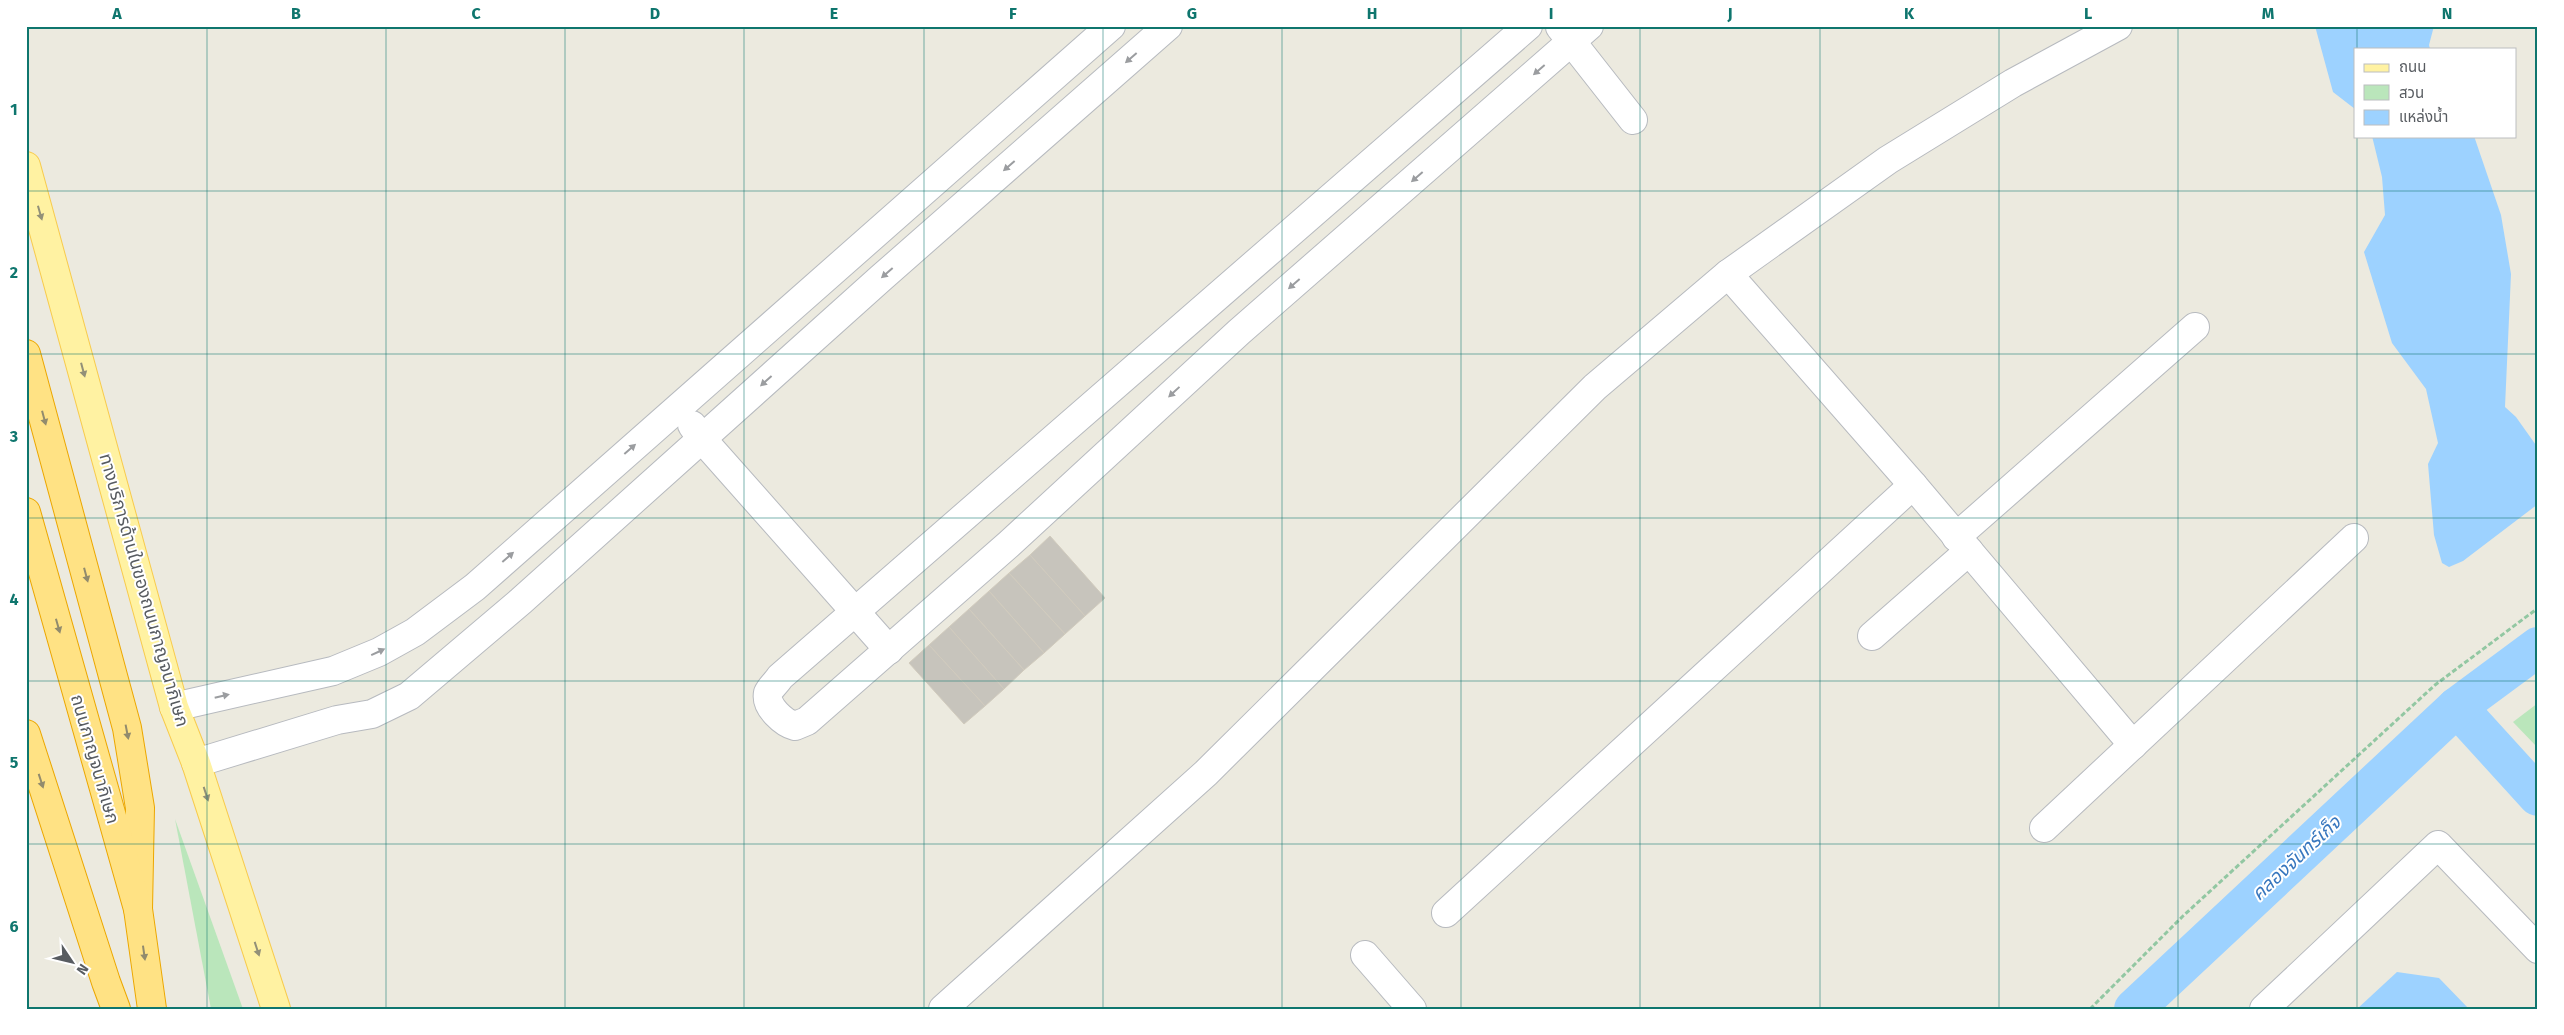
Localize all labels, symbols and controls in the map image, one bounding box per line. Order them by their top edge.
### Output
text: A [111,4,122,23]
text: B [291,4,301,23]
text: C [471,4,481,23]
text: D [650,4,660,23]
text: E [830,4,838,23]
text: F [1009,4,1017,23]
text: G [1187,4,1197,23]
text: H [1367,4,1377,23]
text: I [1549,4,1553,23]
text: J [1726,4,1733,23]
text: K [1904,4,1915,23]
text: L [2084,4,2092,23]
text: M [2262,4,2275,23]
text: N [2442,4,2452,23]
legend [2354,48,2516,138]
one-way arrow [1125,53,1138,64]
text: ถนน [2399,58,2426,76]
one-way arrow [1533,64,1546,75]
text: สวน [2399,84,2424,102]
text: 1 [10,100,18,119]
text: แหล่งน้ำ [2399,106,2448,126]
one-way arrow [1003,160,1016,171]
one-way arrow [1410,171,1423,182]
one-way arrow [36,206,44,221]
text: 2 [10,263,18,282]
one-way arrow [882,267,894,279]
one-way arrow [1288,278,1301,289]
one-way arrow [80,362,88,377]
one-way arrow [760,376,773,387]
one-way arrow [1168,386,1180,398]
one-way arrow [40,410,48,425]
text: 3 [9,427,18,446]
one-way arrow [624,443,636,455]
street label: ทางบริการด้านในของถนนกาญจนาภิเษก [94,451,194,729]
one-way arrow [502,551,514,563]
one-way arrow [82,567,90,582]
text: 4 [9,590,19,609]
one-way arrow [55,619,63,634]
one-way arrow [371,648,385,656]
street label: ถนนกาญจนาภิเษก [66,692,124,826]
one-way arrow [214,692,229,700]
one-way arrow [124,724,132,740]
text: 5 [10,753,19,772]
one-way arrow [38,773,45,788]
one-way arrow [203,787,211,802]
water label: คลองจันทร์เก็จ [2247,810,2346,905]
text: 6 [9,917,19,936]
north arrow [48,938,98,988]
one-way arrow [253,942,261,957]
one-way arrow [140,945,148,961]
text: N [73,960,92,978]

